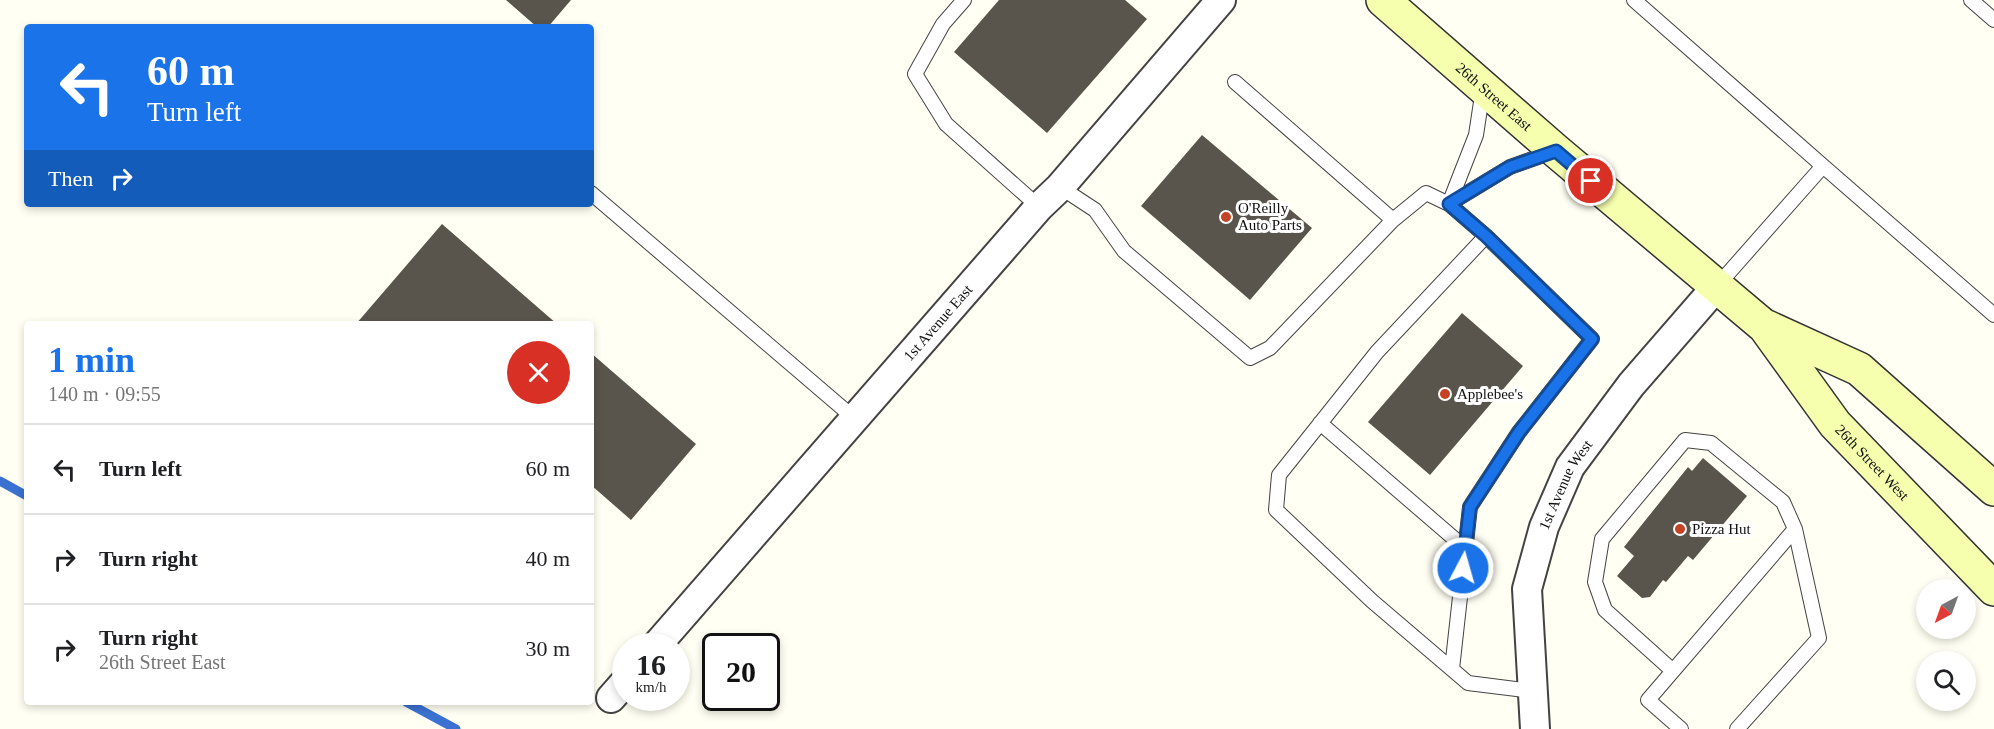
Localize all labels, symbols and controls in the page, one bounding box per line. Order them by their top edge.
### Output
icon: left [48,48,126,126]
text: 60 m [147,48,235,94]
street label: 26th Street East [1453,59,1535,134]
text: Turn left [147,97,241,127]
pin [1565,155,1616,206]
icon: right [105,162,138,195]
icon: arrive [1574,164,1607,197]
text: Then [48,166,93,191]
place label: O'Reilly Auto Parts [1238,200,1302,233]
marker: O'Reilly Auto Parts [1219,210,1233,224]
street label: 1st Avenue East [901,281,976,364]
text: 1 min [48,340,135,380]
button: close [507,341,570,404]
text: 140 m · 09:55 [48,383,161,405]
place label: Applebee's [1457,386,1523,402]
marker: Applebee's [1438,387,1452,401]
street label: 26th Street West [1832,421,1913,504]
street label: 1st Avenue West [1536,436,1596,532]
icon: left [48,453,81,486]
text: Turn left [99,456,182,481]
text: 60 m [525,456,570,481]
place label: Pizza Hut [1692,521,1752,537]
marker: Pizza Hut [1673,522,1687,536]
position arrow [1431,536,1495,600]
icon: right [48,543,81,576]
text: Turn right [99,546,198,571]
text: 40 m [525,546,570,571]
north arrow [1916,579,1976,639]
map controls [1916,579,1976,711]
text: Turn right [99,625,198,650]
icon: right [48,633,81,666]
speed limit sign: 20 [702,633,780,711]
text: 30 m [525,636,570,661]
text: 16 [636,648,666,681]
text: 26th Street East [99,651,226,673]
button: search [1916,651,1976,711]
text: km/h [636,679,666,695]

